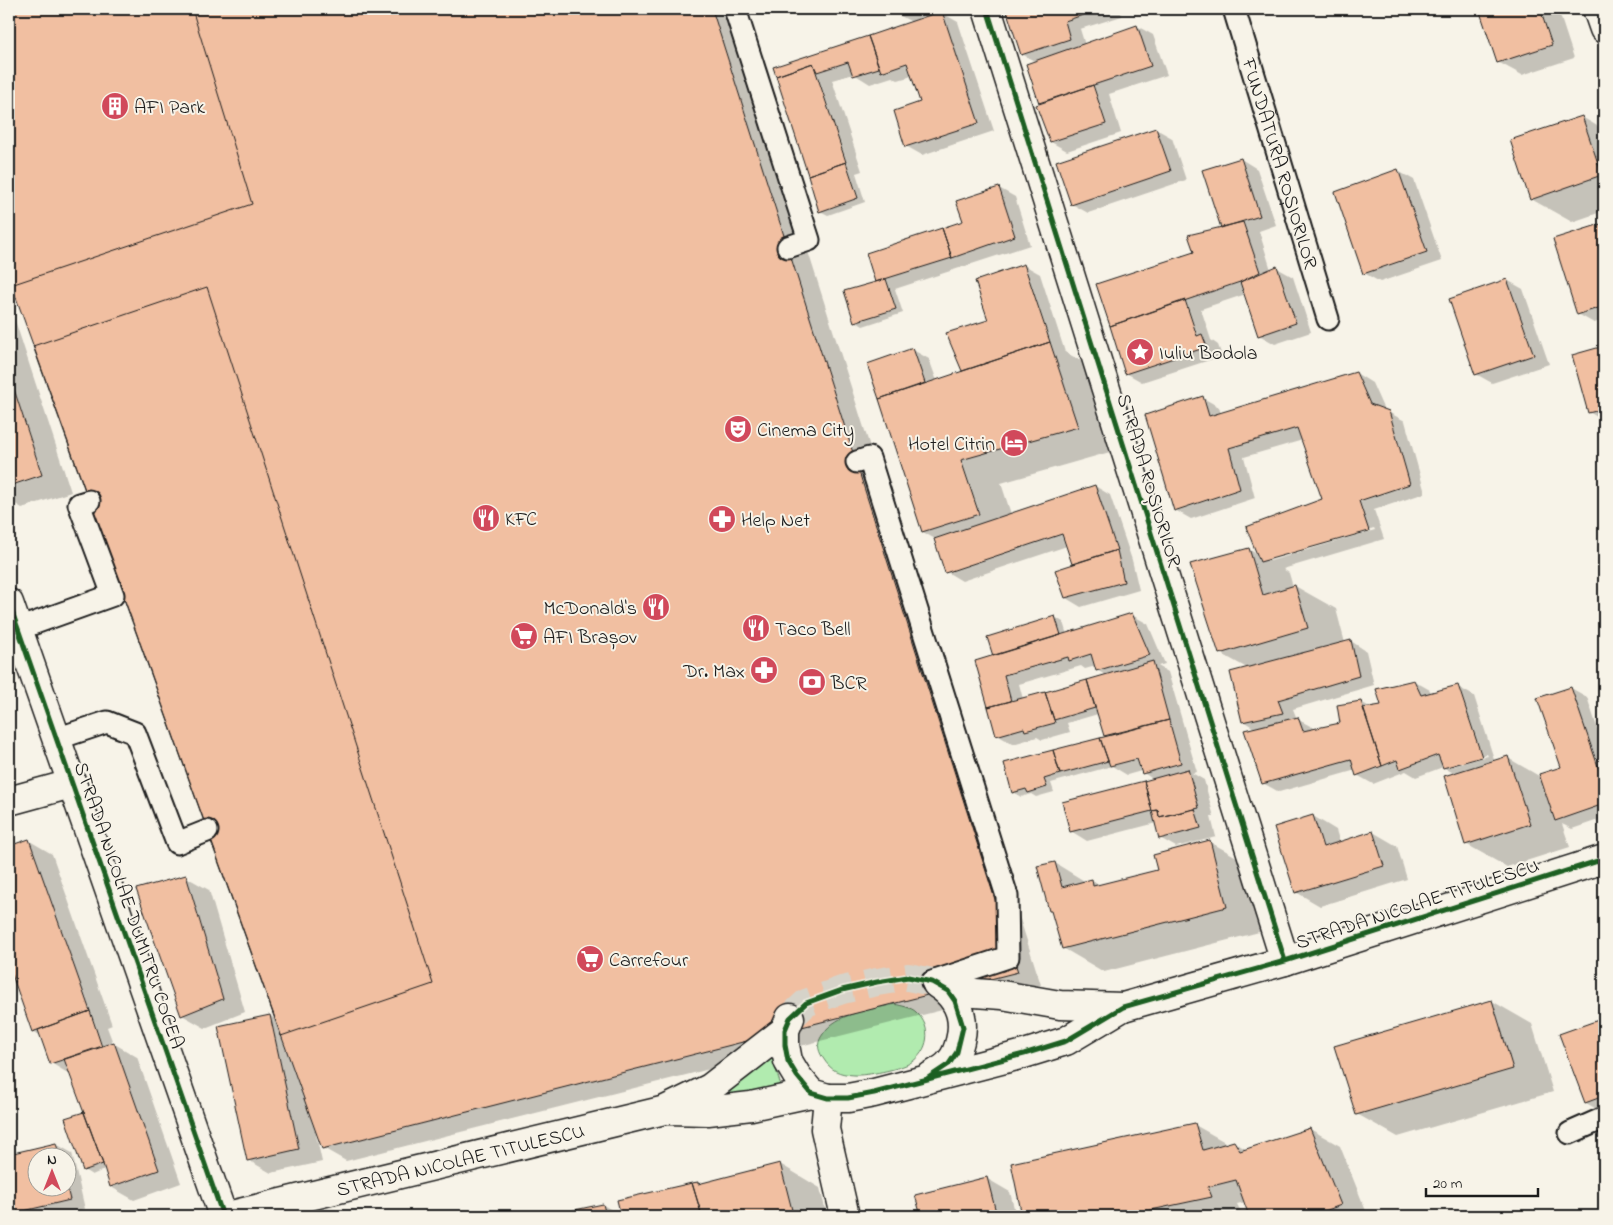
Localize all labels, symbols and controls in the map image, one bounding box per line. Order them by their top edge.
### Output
street label: FUNDĂTURA ROȘIORILOR [1232,54,1324,274]
building icon: AFI Park [100,91,130,121]
place label: AFI Park [134,94,205,123]
place icon: Iuliu Bodola [1125,337,1155,367]
place label: Iuliu Bodola [1159,340,1257,369]
street label: STRADA ROȘIORILOR [1107,391,1188,572]
theatre icon: Cinema City [723,414,753,444]
place label: Cinema City [757,417,854,446]
hotel icon: Hotel Citrin [999,428,1029,458]
place label: Hotel Citrin [908,431,995,460]
restaurant icon: KFC [471,503,501,533]
pharmacy icon: Help Net [707,504,737,534]
place label: KFC [505,506,537,535]
place label: Help Net [741,507,810,536]
restaurant icon: McDonald's [641,592,671,622]
place label: McDonald's [543,595,637,624]
restaurant icon: Taco Bell [741,613,771,643]
place label: Taco Bell [775,616,851,645]
supermarket icon: AFI Brașov [509,621,539,651]
place label: AFI Brașov [543,624,637,653]
pharmacy icon: Dr. Max [749,655,779,685]
place label: Dr. Max [682,658,745,687]
bank icon: BCR [797,667,827,697]
place label: BCR [830,670,867,699]
street label: STRADA NICOLAE DUMITRU COCEA [65,759,190,1053]
street label: STRADA NICOLAE TITULESCU [1292,852,1543,958]
supermarket icon: Carrefour [575,944,605,974]
place label: Carrefour [609,947,689,976]
street label: STRADA NICOLAE TITULESCU [334,1118,588,1206]
north arrow [28,1148,78,1198]
text: N [47,1150,57,1171]
scale bar [1426,1165,1538,1197]
text: 20 m [1433,1173,1463,1195]

